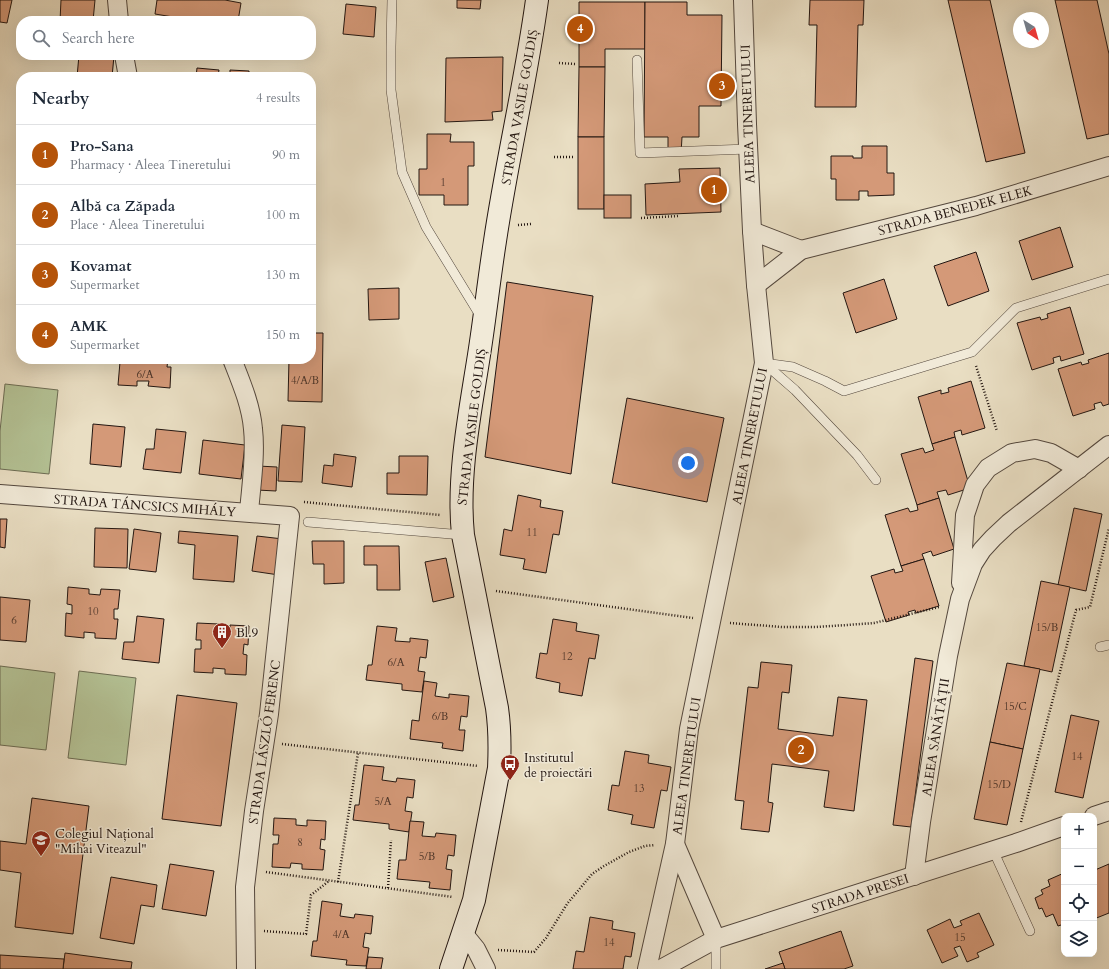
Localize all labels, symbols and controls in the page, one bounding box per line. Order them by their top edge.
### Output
north arrow [1013,12,1049,48]
pin: 4 [567,14,593,44]
search box [16,16,316,60]
icon: search [30,27,52,49]
text: Search here [62,28,135,48]
street label: STRADA VASILE GOLDIȘ [497,28,543,186]
street label: ALEEA TINERETULUI [737,44,759,184]
pin: 3 [709,71,735,101]
text: Nearby [32,87,89,110]
text: 4 results [256,89,300,107]
text: Pro-Sana [70,136,134,156]
text: 1 [42,146,48,164]
text: 90 m [272,146,300,164]
text: Pharmacy · Aleea Tineretului [70,156,231,174]
house number: 1 [440,175,446,190]
pin: 1 [701,175,727,205]
street label: STRADA BENEDEK ELEK [876,182,1035,240]
text: Albă ca Zăpada [70,196,175,216]
text: 2 [42,206,48,224]
text: 100 m [266,206,300,224]
text: Place · Aleea Tineretului [70,216,205,234]
text: Kovamat [70,256,131,276]
text: 3 [42,266,48,284]
text: 130 m [266,266,300,284]
text: Supermarket [70,276,140,294]
text: AMK [70,316,108,336]
text: 4 [42,326,48,344]
text: 150 m [266,326,300,344]
text: Supermarket [70,336,140,354]
street label: STRADA VASILE GOLDIȘ [453,348,491,506]
street label: ALEEA TINERETULUI [728,366,772,506]
house number: 6/A [136,367,154,382]
house number: 4/A/B [291,373,319,388]
your location [678,453,698,473]
street label: STRADA TÁNCSICS MIHÁLY [53,491,237,521]
house number: 11 [526,525,538,540]
house number: 10 [87,604,99,619]
house number: 6 [11,613,17,628]
house number: 15/B [1036,620,1058,635]
building icon: Bl.9 [211,621,233,649]
place label: Bl.9 [236,624,258,642]
house number: 12 [561,649,573,664]
house number: 6/A [387,655,405,670]
street label: STRADA LÁSZLÓ FERENC [245,659,285,825]
street label: ALEEA SĂNĂTĂȚII [918,677,954,797]
street label: ALEEA TINERETULUI [668,696,706,836]
house number: 15/C [1003,699,1027,714]
house number: 6/B [432,709,448,724]
pin: 2 [788,735,814,765]
place label: Institutul de proiectări [524,749,593,782]
house number: 14 [1071,749,1083,764]
bus stop icon: Institutul de proiectări [499,753,521,781]
house number: 15/D [987,777,1011,792]
house number: 13 [633,781,645,796]
house number: 5/A [374,794,392,809]
map controls [1061,813,1097,957]
button: + [1061,813,1097,849]
place label: Colegiul Național "Mihai Viteazul" [55,825,155,858]
school or university icon: Colegiul Național "Mihai Viteazul" [30,829,52,857]
house number: 8 [297,835,303,850]
house number: 5/B [419,849,435,864]
button: − [1061,849,1097,885]
street label: STRADA PRESEI [809,870,911,918]
button: locate [1061,885,1097,921]
button: layers [1061,921,1097,957]
house number: 4/A [332,927,350,942]
house number: 15 [954,930,966,945]
house number: 14 [603,935,615,950]

